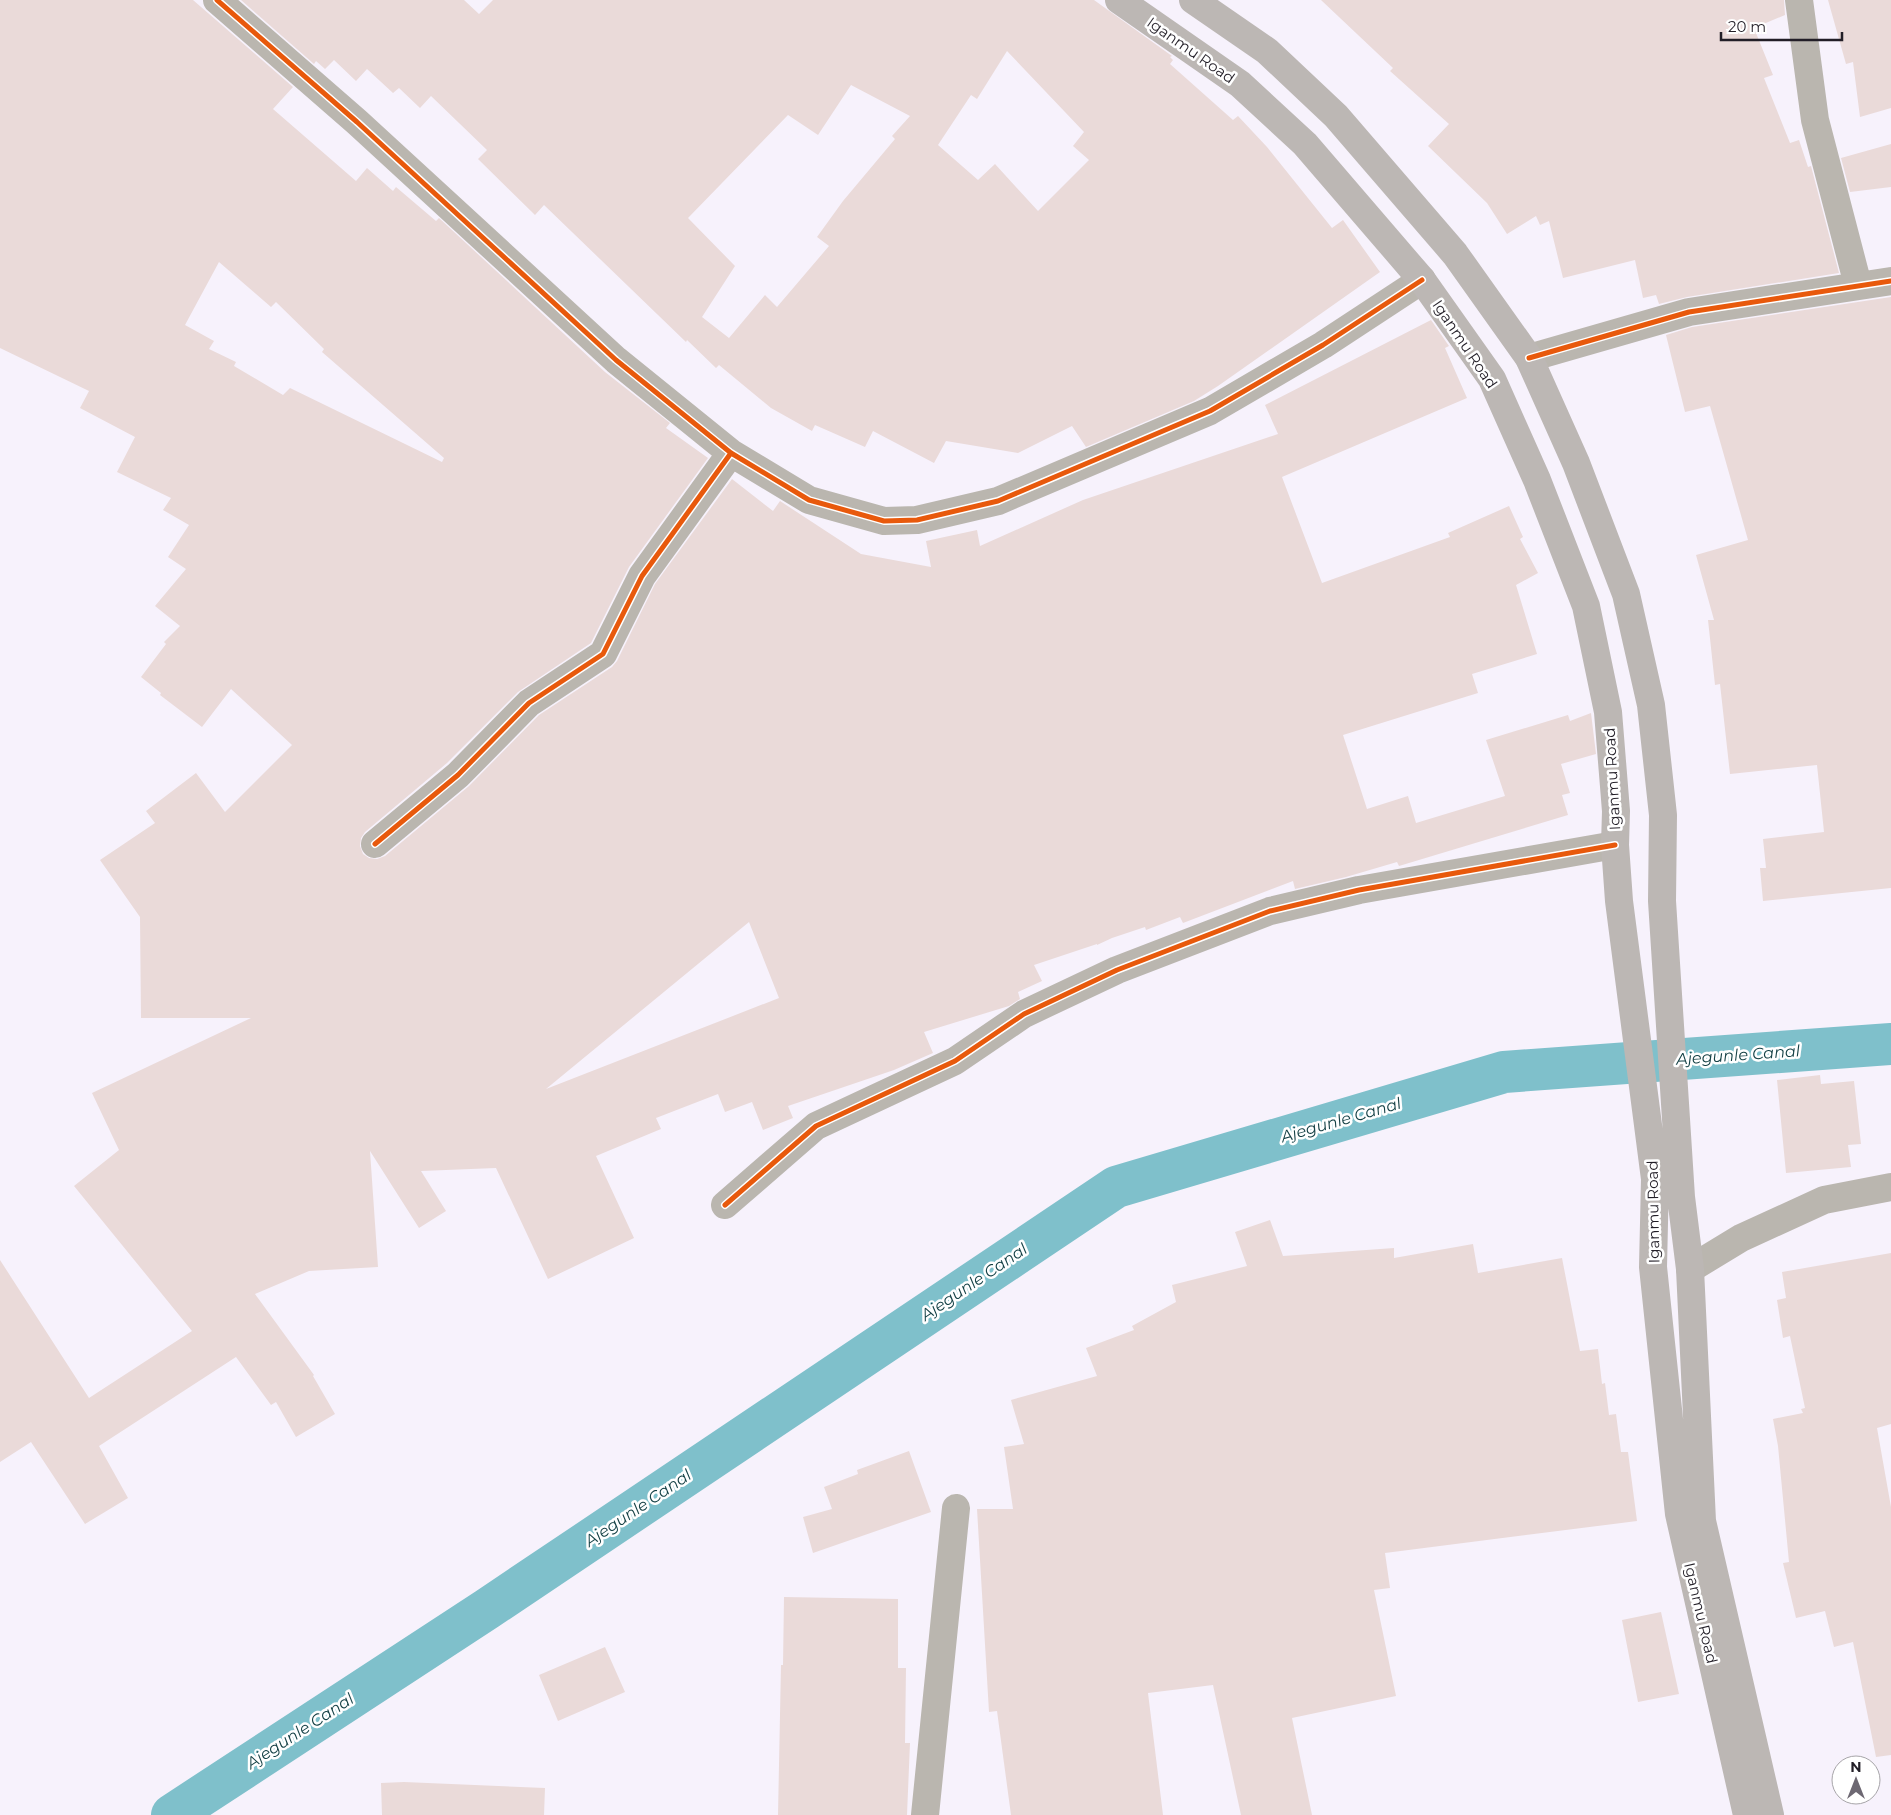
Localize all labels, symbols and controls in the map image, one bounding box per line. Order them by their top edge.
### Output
scale bar [1721,10,1842,42]
street label: Iganmu Road [1143,13,1239,87]
text: 20 m [1728,17,1766,36]
street label: Iganmu Road [1428,296,1502,392]
street label: Iganmu Road [1600,727,1624,831]
water label: Ajegunle Canal [1674,1041,1801,1069]
water label: Ajegunle Canal [1278,1094,1404,1147]
street label: Iganmu Road [1643,1160,1663,1264]
water label: Ajegunle Canal [916,1239,1031,1325]
water label: Ajegunle Canal [580,1465,695,1551]
street label: Iganmu Road [1680,1561,1722,1665]
water label: Ajegunle Canal [242,1689,358,1773]
north arrow [1831,1755,1881,1805]
text: N [1850,1758,1862,1776]

